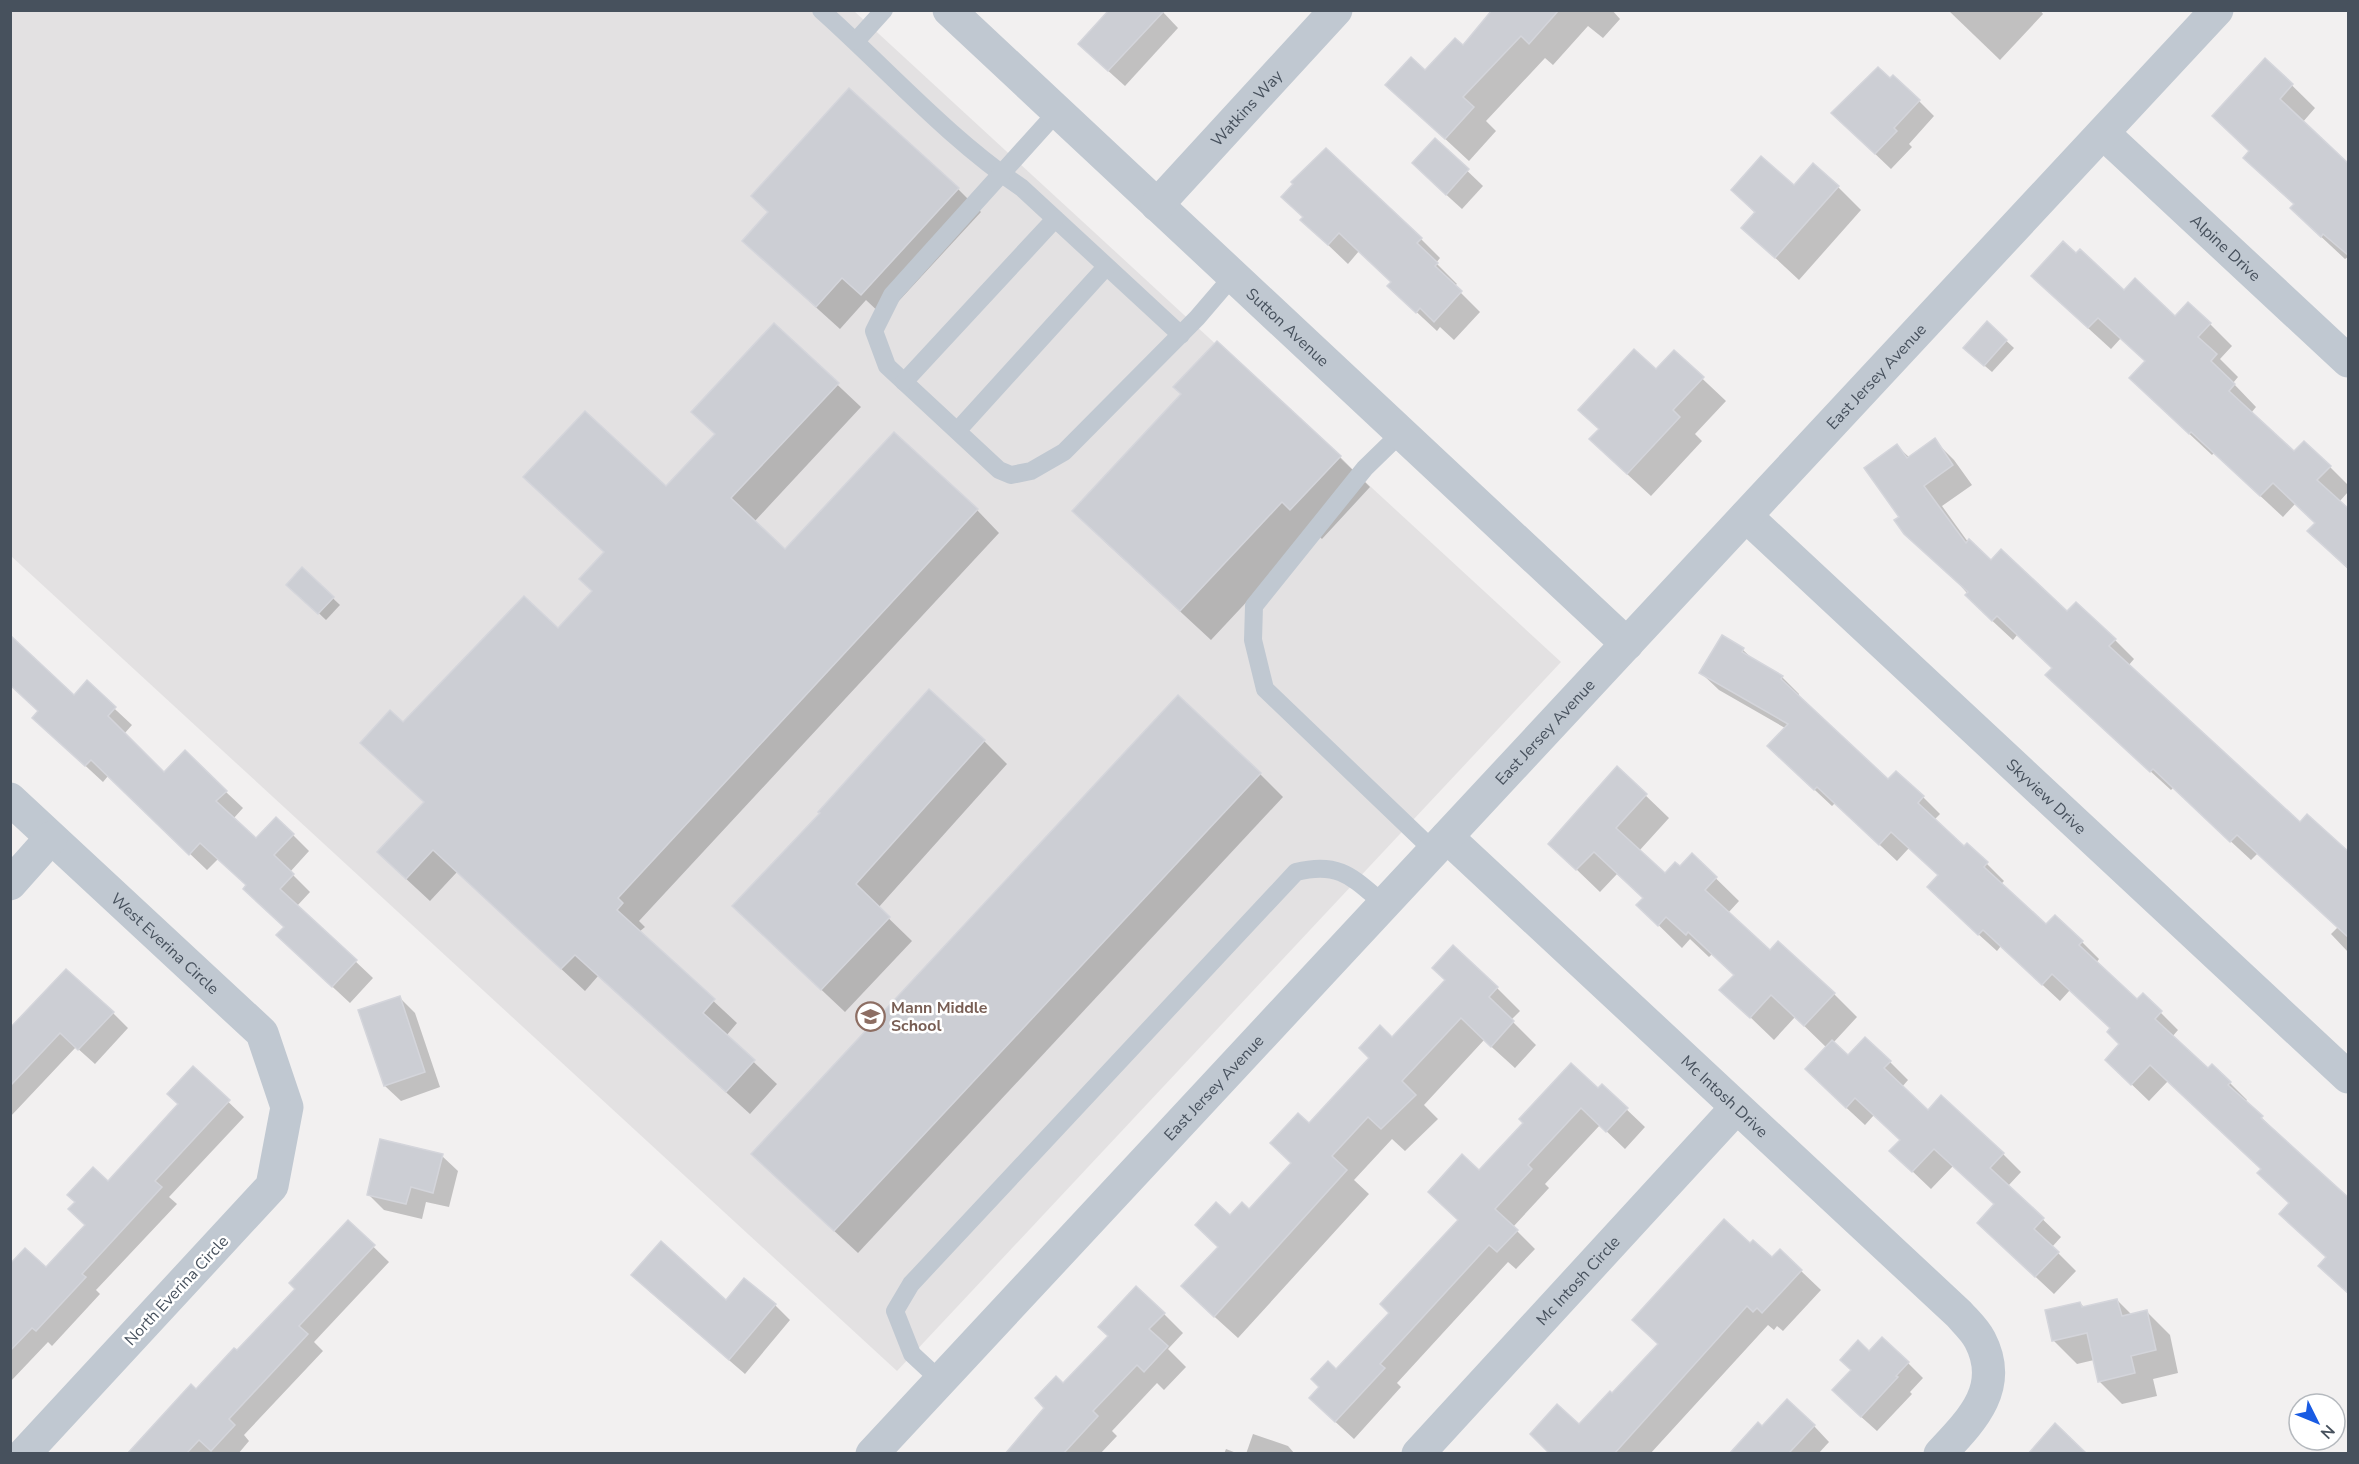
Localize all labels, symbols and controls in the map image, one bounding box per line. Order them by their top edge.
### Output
street label: Watkins Way [1206,65,1288,152]
street label: Alpine Drive [2185,210,2265,287]
street label: Sutton Avenue [1241,283,1334,372]
street label: East Jersey Avenue [1822,319,1932,435]
street label: East Jersey Avenue [1491,675,1600,790]
street label: Skyview Drive [2001,754,2091,840]
street label: West Everina Circle [106,888,224,1000]
place label: Mann Middle School [891,997,988,1037]
school or university icon: Mann Middle School [854,1000,886,1032]
street label: East Jersey Avenue [1159,1030,1269,1146]
street label: Mc Intosh Drive [1676,1051,1773,1143]
street label: North Everina Circle [120,1231,234,1351]
street label: Mc Intosh Circle [1532,1231,1625,1331]
north arrow [2287,1392,2347,1452]
text: N [2315,1420,2339,1443]

